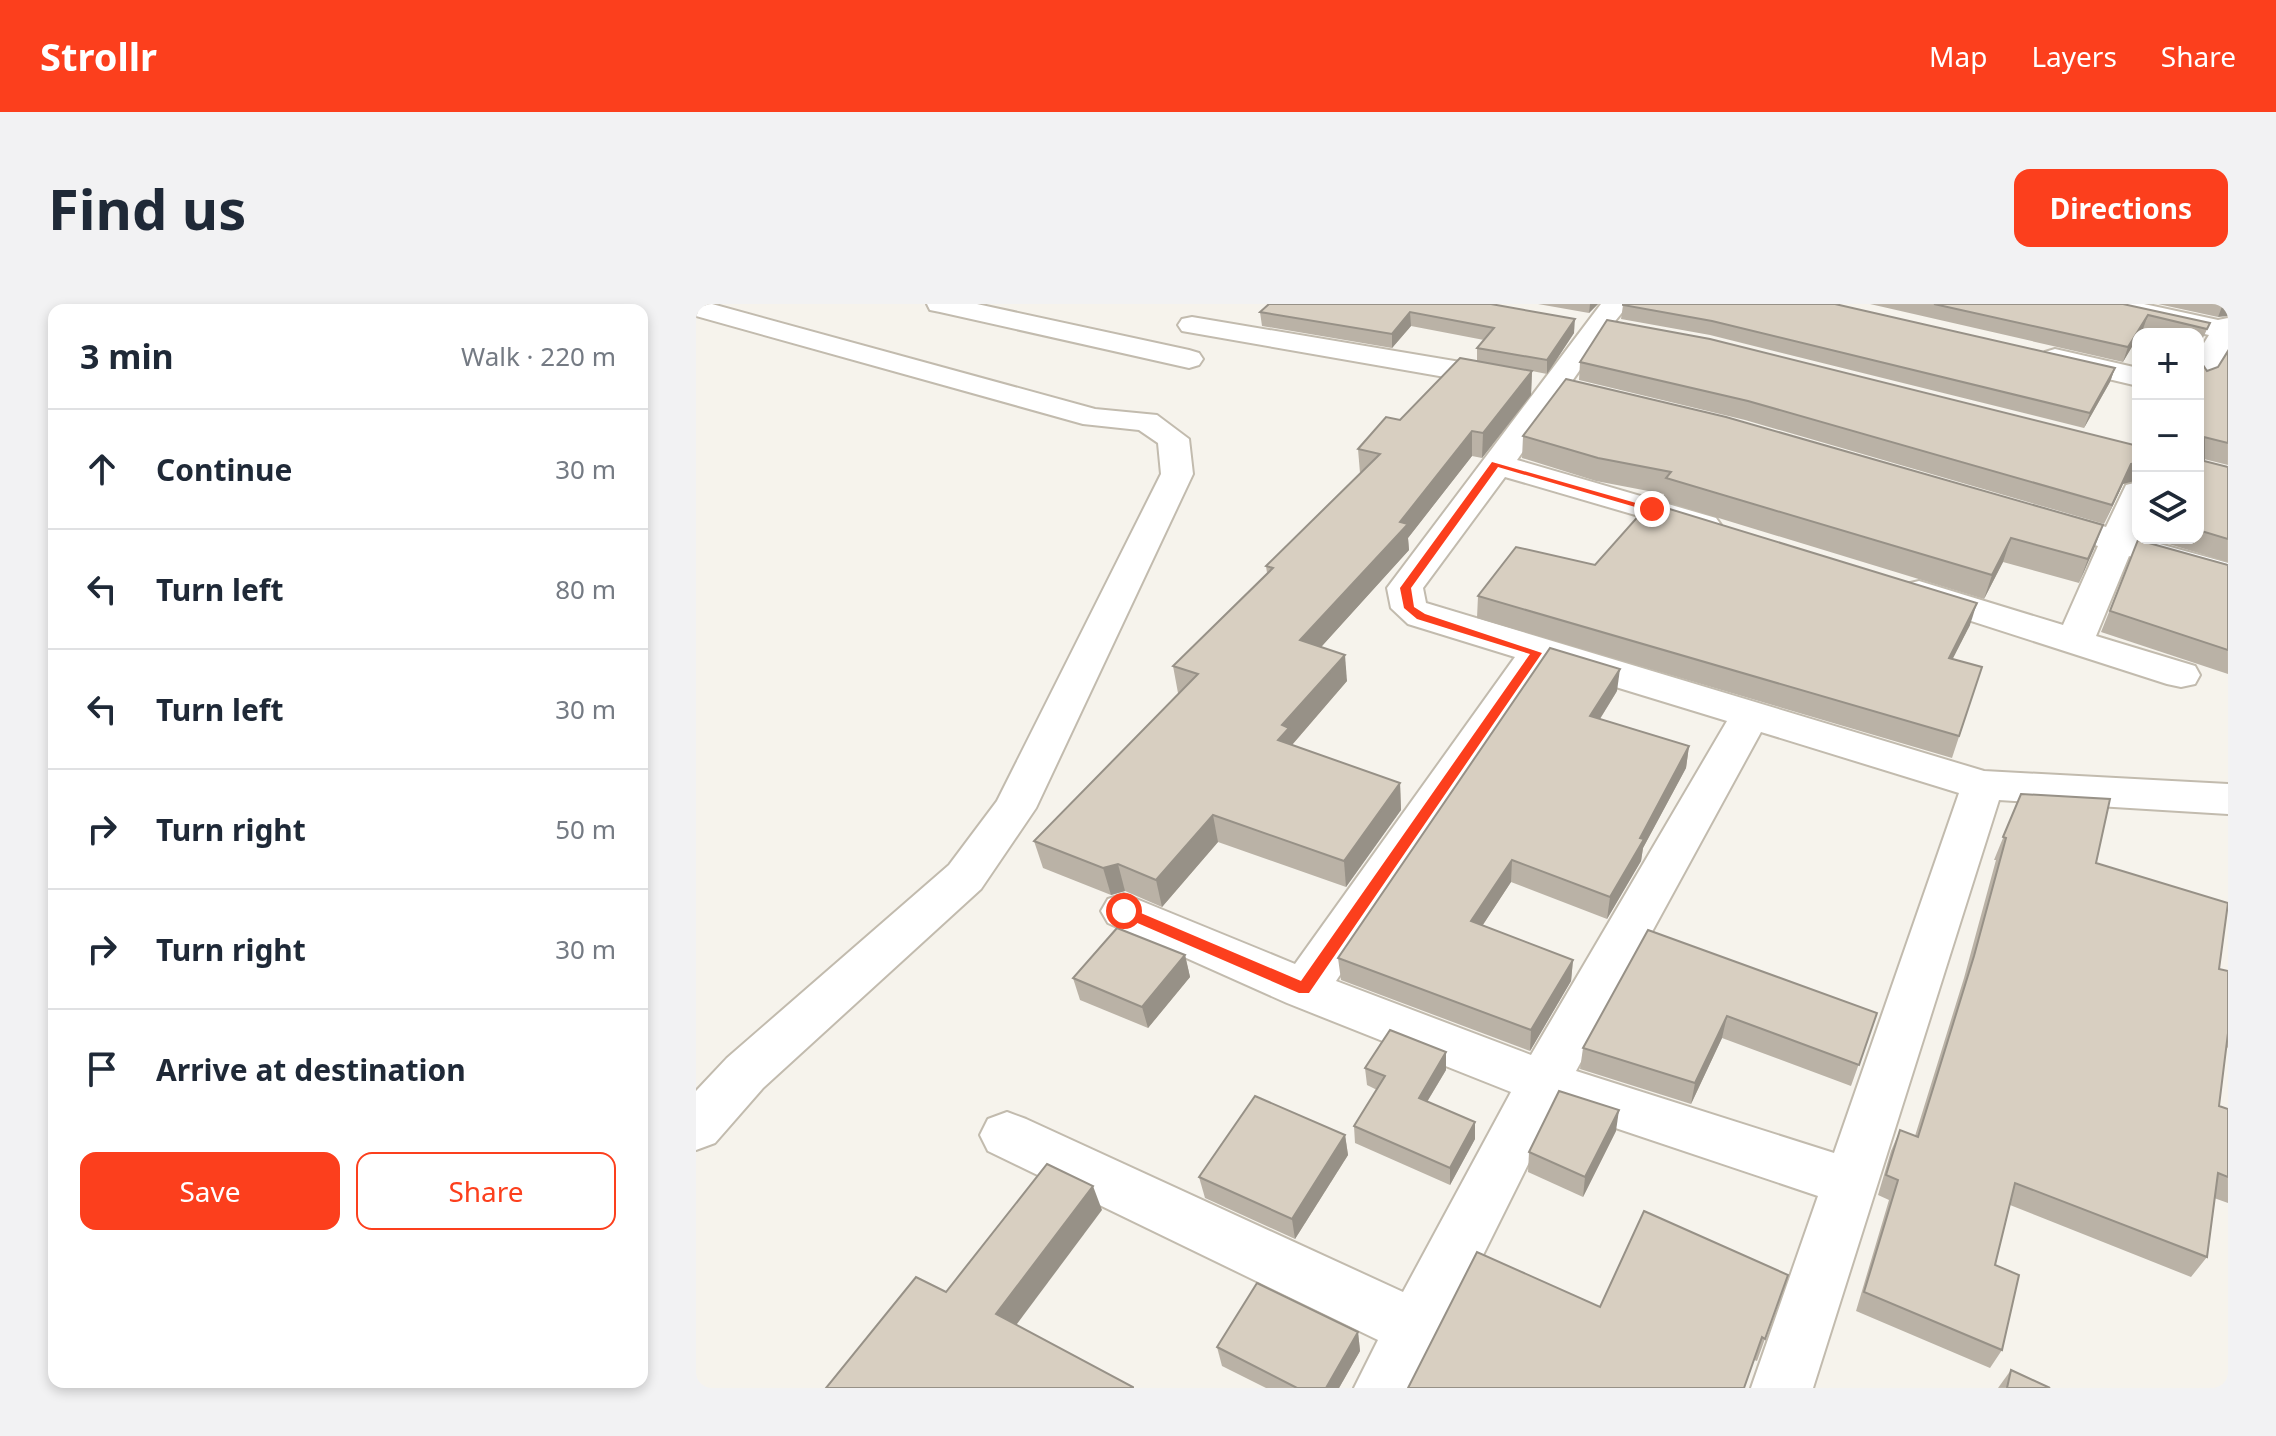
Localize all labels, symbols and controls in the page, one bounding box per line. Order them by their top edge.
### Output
text: Strollr [40,30,157,82]
text: Map [1929,37,1987,75]
text: Layers [2031,37,2117,75]
text: Share [2161,37,2236,75]
button: Directions [2014,169,2228,247]
text: Find us [48,170,246,246]
map controls [2132,328,2204,544]
button: + [2132,328,2204,400]
text: 3 min [80,333,174,379]
text: Walk · 220 m [461,338,616,374]
button: − [2132,400,2204,472]
icon: ahead [80,447,124,491]
text: Continue [156,449,292,490]
text: 30 m [555,451,616,487]
button: layers [2132,472,2204,544]
route end [1634,491,1670,527]
icon: left [80,567,124,611]
text: Turn left [156,569,284,610]
text: 80 m [555,571,616,607]
icon: left [80,687,124,731]
text: Turn left [156,689,284,730]
text: 30 m [555,691,616,727]
icon: right [80,807,124,851]
text: Turn right [156,809,306,850]
text: 50 m [555,811,616,847]
route start [1106,893,1142,929]
icon: right [80,927,124,971]
text: Turn right [156,929,306,970]
text: 30 m [555,931,616,967]
icon: arrive [80,1047,124,1091]
text: Arrive at destination [156,1049,466,1090]
button: Save [80,1152,340,1230]
button: Share [356,1152,616,1230]

